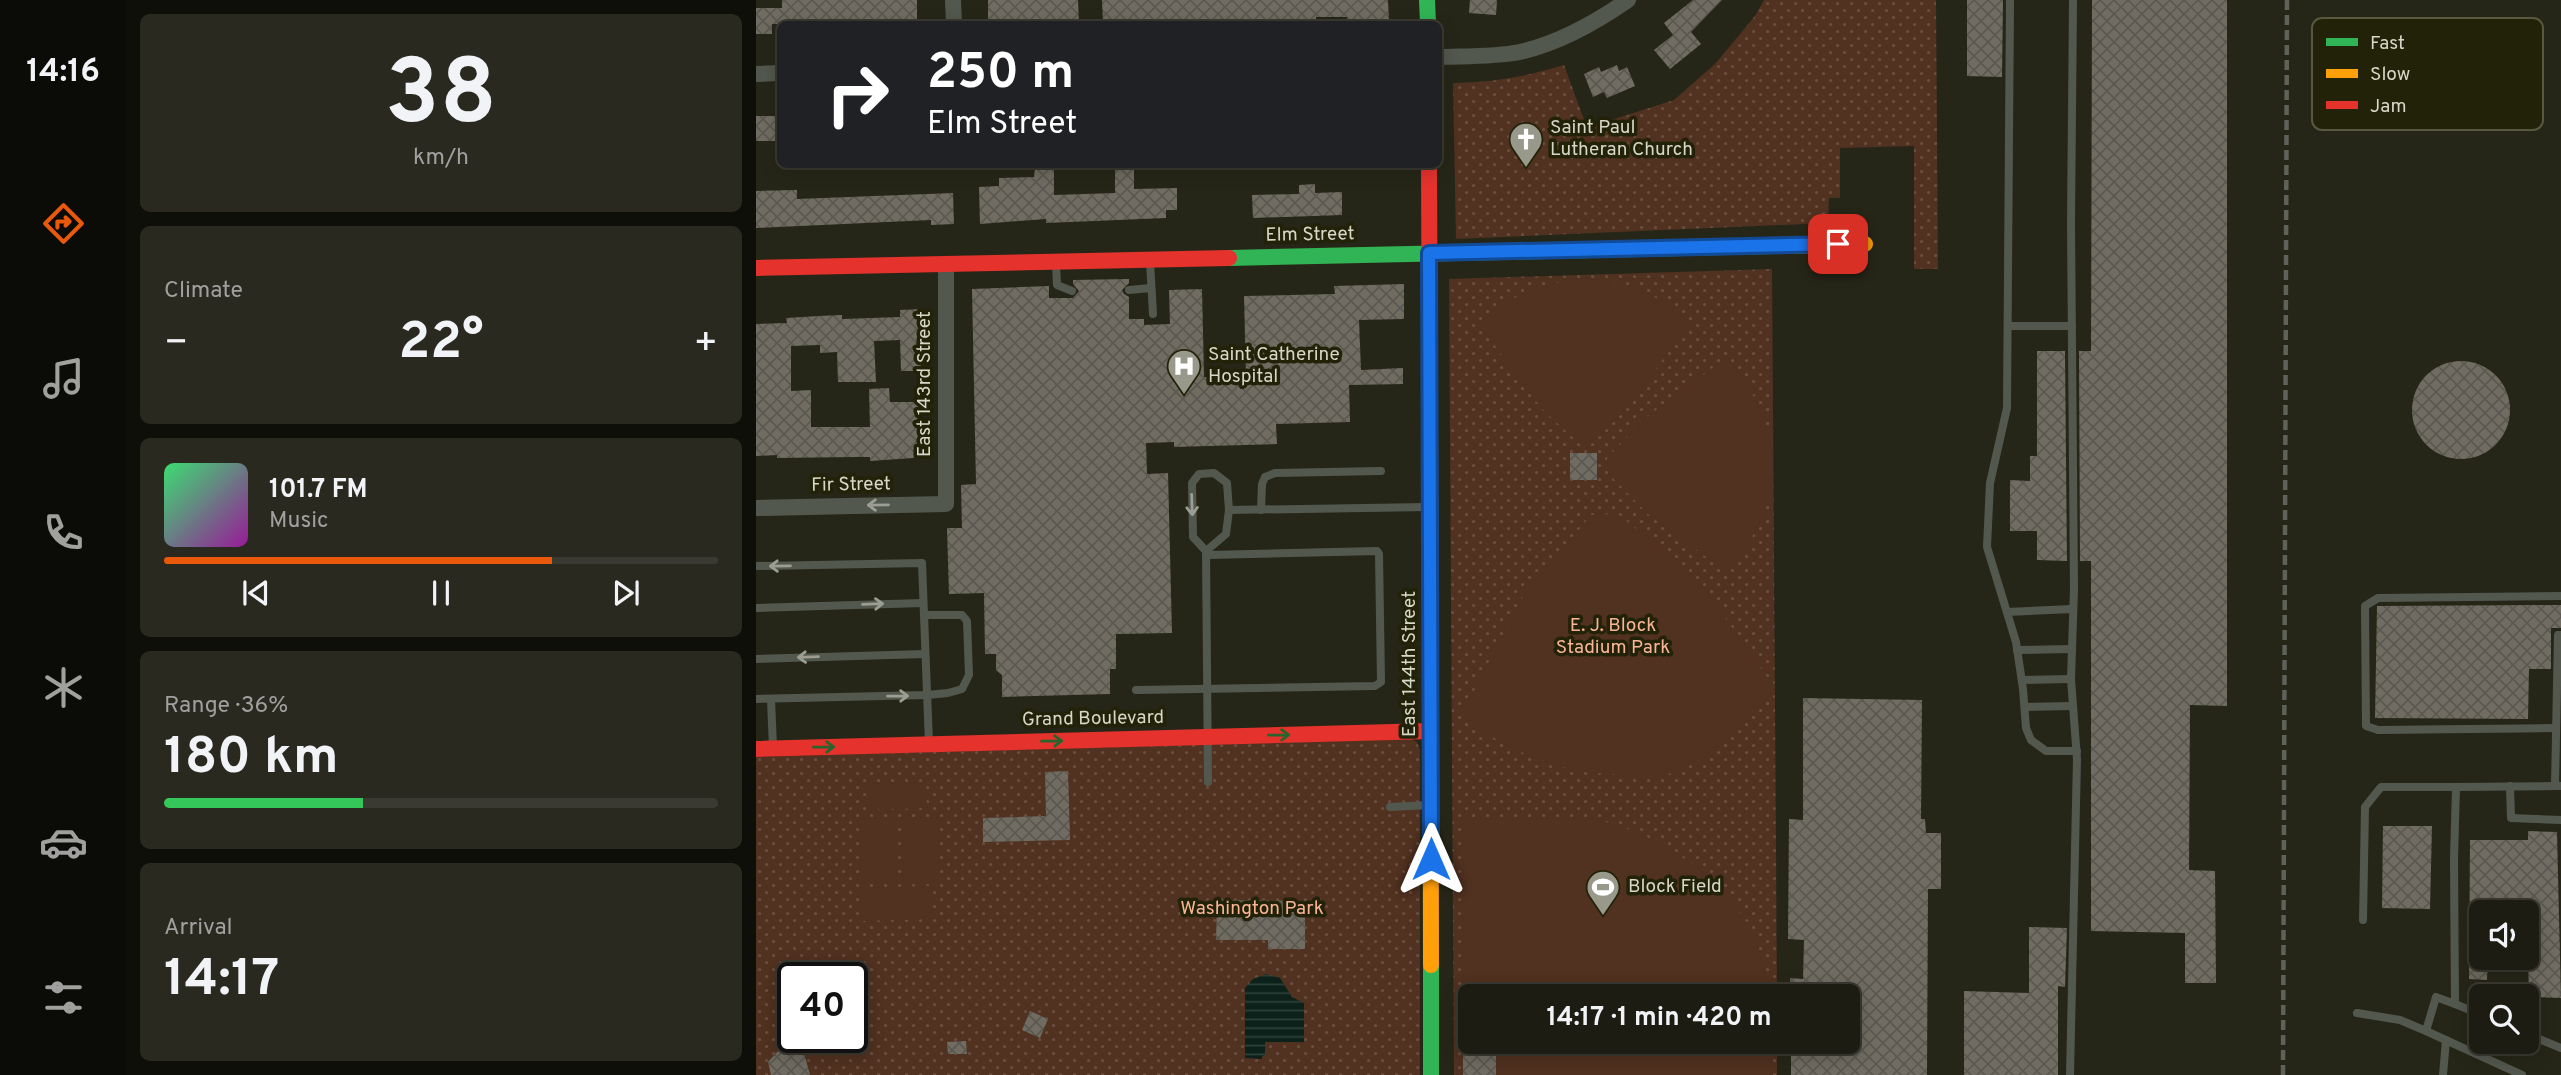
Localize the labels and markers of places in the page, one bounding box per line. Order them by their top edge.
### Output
place label: Saint Paul Lutheran Church [1550,116,1693,162]
church icon: Saint Paul Lutheran Church [1507,120,1545,169]
pin [1808,214,1868,274]
place label: Saint Catherine Hospital [1208,343,1340,389]
hospital icon: Saint Catherine Hospital [1165,347,1203,396]
sports icon: Block Field [1584,868,1622,917]
place label: Block Field [1628,875,1722,899]

